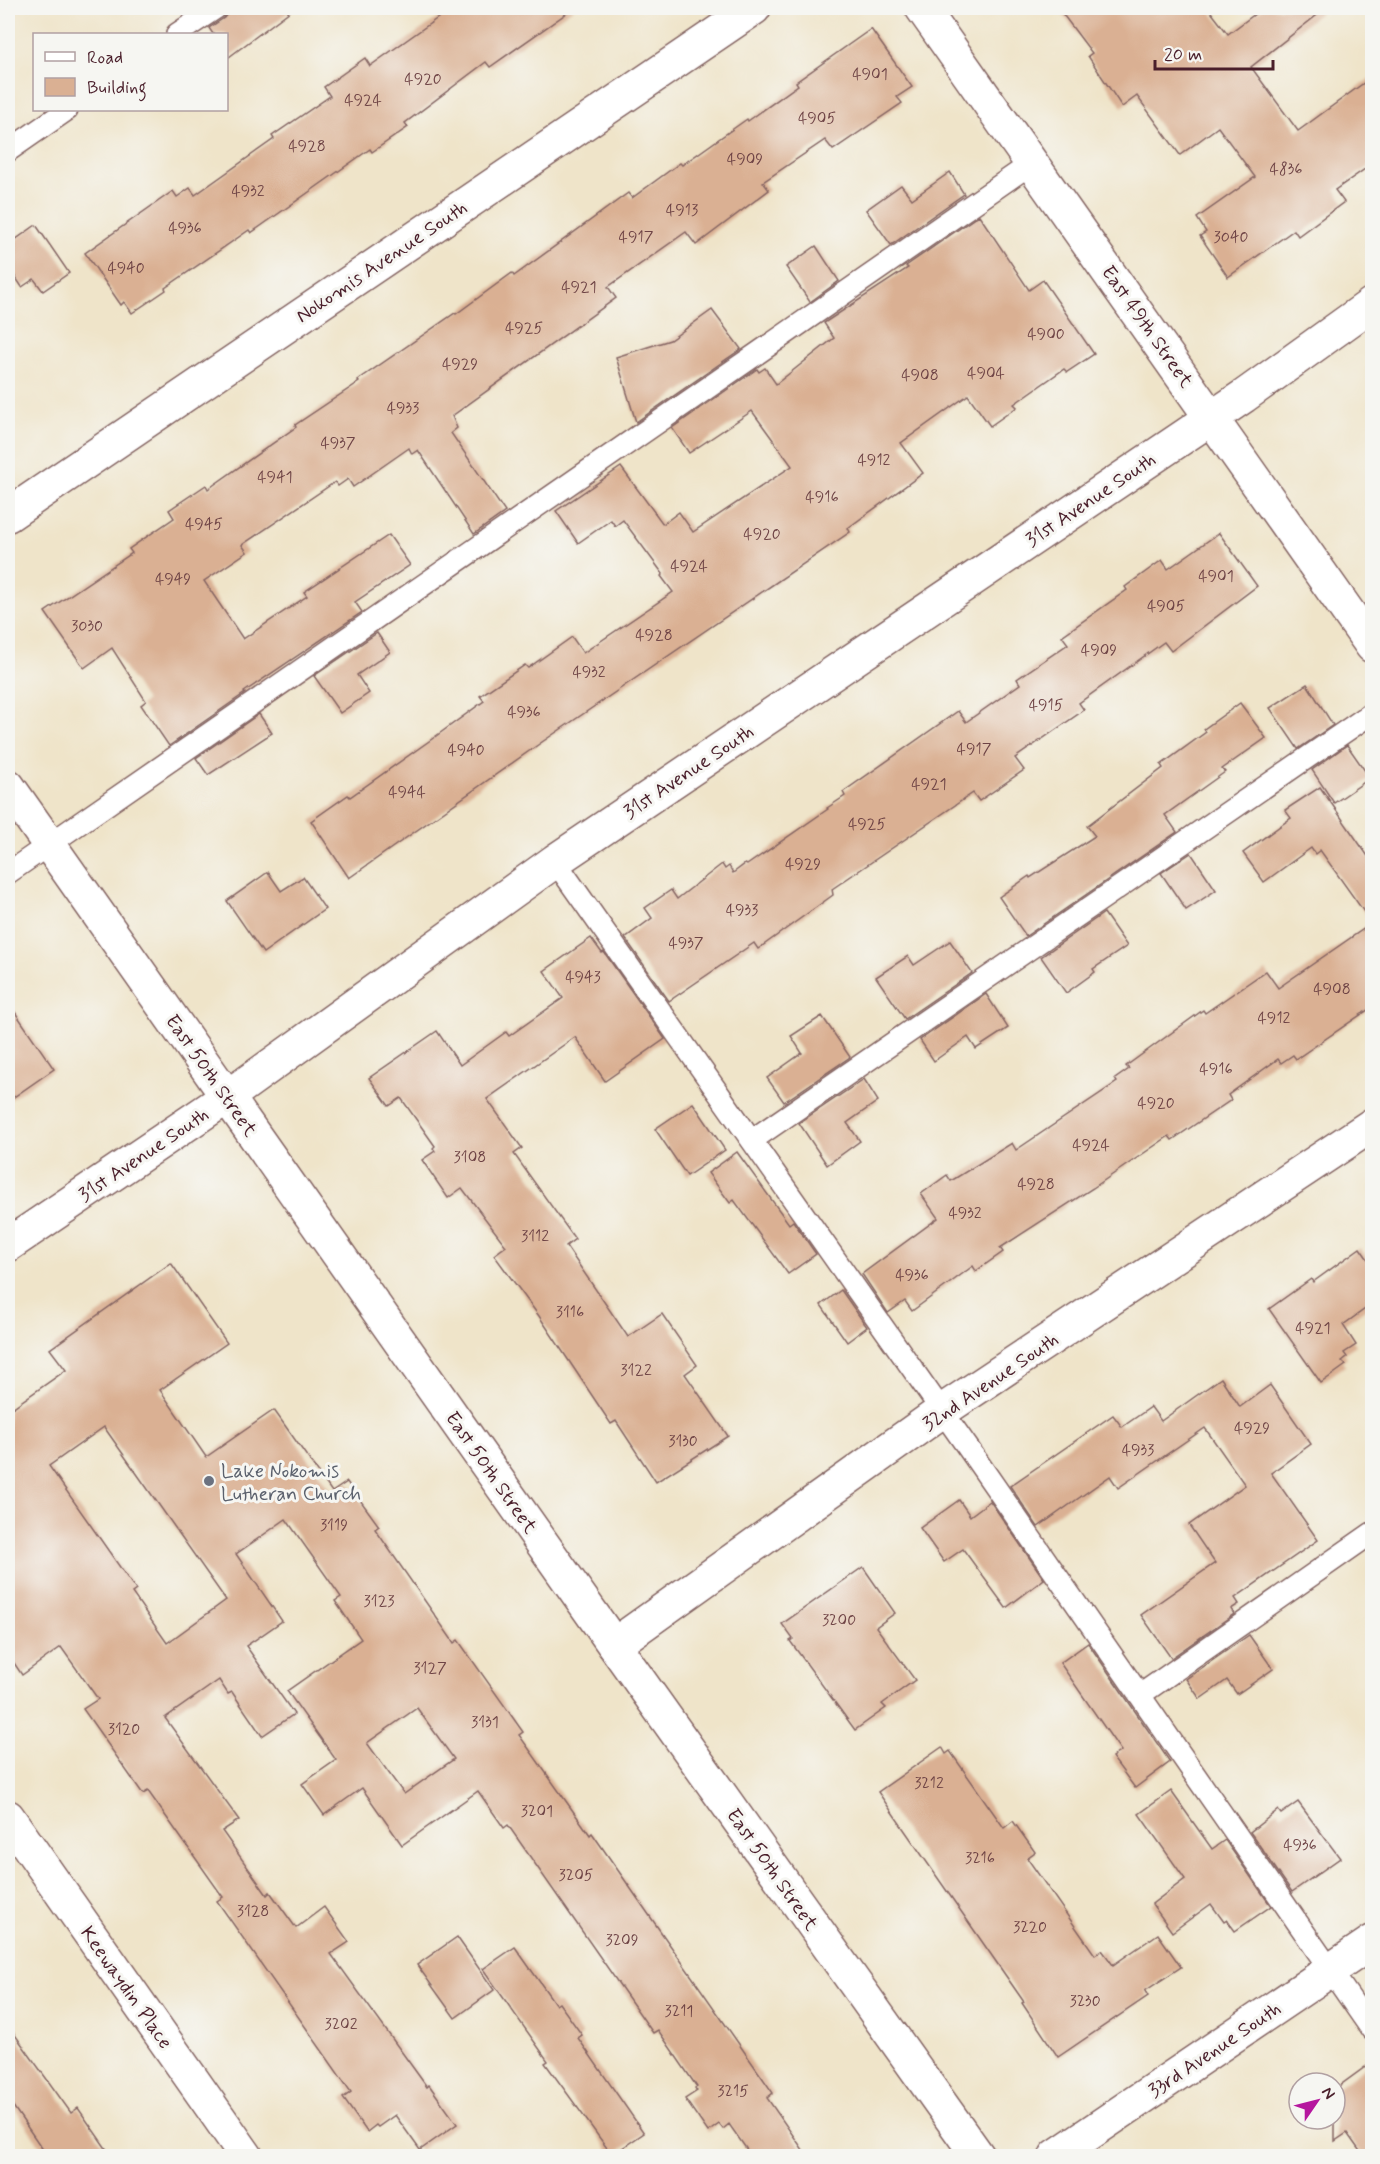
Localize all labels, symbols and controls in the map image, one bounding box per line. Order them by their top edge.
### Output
legend [33,33,228,111]
scale bar [1155,33,1274,71]
text: 20 m [1164,43,1202,67]
text: Road [87,46,123,70]
house number: 4901 [852,64,888,85]
house number: 4920 [404,69,442,90]
text: Building [87,76,147,102]
house number: 4924 [344,90,382,111]
house number: 4905 [798,108,836,129]
house number: 4928 [288,136,326,157]
house number: 4909 [727,149,763,170]
house number: 4836 [1270,159,1302,180]
house number: 4932 [231,181,265,202]
street label: Nokomis Avenue South [291,195,473,330]
house number: 4913 [666,200,698,221]
house number: 4936 [168,218,202,239]
house number: 4917 [619,227,654,248]
house number: 3040 [1214,227,1248,248]
house number: 4940 [107,258,145,279]
street label: East 49th Street [1094,260,1199,394]
house number: 4921 [561,277,597,298]
house number: 4925 [505,318,543,339]
house number: 4900 [1027,324,1065,345]
house number: 4929 [442,354,478,375]
house number: 4904 [967,363,1005,384]
house number: 4908 [901,365,939,386]
house number: 4933 [387,398,419,419]
house number: 4937 [320,433,356,454]
street label: 31st Avenue South [1020,447,1161,554]
house number: 4912 [858,450,891,471]
house number: 4941 [257,467,293,488]
house number: 4916 [805,487,839,508]
house number: 4945 [185,514,223,535]
house number: 4920 [743,524,781,545]
house number: 4924 [670,556,708,577]
house number: 4901 [1198,566,1234,587]
house number: 4949 [155,569,191,590]
house number: 4905 [1147,596,1185,617]
house number: 3030 [71,616,103,637]
house number: 4928 [635,625,673,646]
house number: 4909 [1081,640,1117,661]
house number: 4932 [572,662,606,683]
house number: 4915 [1029,695,1063,716]
house number: 4936 [507,702,541,723]
street label: 31st Avenue South [618,719,759,826]
house number: 4917 [957,739,992,760]
house number: 4940 [447,740,485,761]
house number: 4921 [911,774,947,795]
house number: 4944 [388,782,426,803]
house number: 4925 [848,814,886,835]
house number: 4929 [785,854,821,875]
house number: 4933 [726,900,758,921]
house number: 4937 [668,933,704,954]
house number: 4943 [565,967,601,988]
house number: 4908 [1313,979,1351,1000]
house number: 4912 [1258,1008,1291,1029]
street label: East 50th Street [159,1009,263,1143]
house number: 4916 [1199,1059,1233,1080]
house number: 4920 [1137,1093,1175,1114]
street label: 31st Avenue South [73,1102,214,1209]
house number: 4924 [1072,1135,1110,1156]
house number: 3108 [454,1147,486,1168]
house number: 4928 [1017,1174,1055,1195]
house number: 4932 [948,1203,982,1224]
house number: 3112 [521,1226,549,1247]
house number: 4936 [895,1265,929,1286]
house number: 3116 [556,1302,584,1323]
house number: 4921 [1295,1318,1331,1339]
street label: 32nd Avenue South [917,1327,1064,1438]
house number: 3122 [620,1360,652,1381]
street label: East 50th Street [439,1406,543,1540]
house number: 4929 [1234,1418,1270,1439]
house number: 3130 [668,1431,698,1452]
house number: 4933 [1122,1440,1154,1461]
place label: Lake Nokomis Lutheran Church [221,1458,361,1508]
marker: Lake Nokomis Lutheran Church [202,1474,216,1488]
house number: 3119 [320,1515,348,1536]
house number: 3123 [364,1591,394,1612]
house number: 3200 [822,1610,856,1631]
house number: 3127 [413,1658,447,1679]
house number: 3131 [471,1712,499,1733]
house number: 3120 [108,1719,140,1740]
house number: 3212 [914,1773,944,1794]
house number: 3201 [521,1801,553,1822]
street label: East 50th Street [720,1803,824,1937]
house number: 4936 [1283,1835,1317,1856]
house number: 3216 [965,1848,995,1869]
house number: 3205 [559,1865,593,1886]
house number: 3128 [237,1901,269,1922]
house number: 3220 [1013,1917,1047,1938]
street label: Keewaydin Place [73,1921,178,2055]
house number: 3209 [605,1930,639,1951]
house number: 3230 [1069,1991,1101,2012]
street label: 33rd Avenue South [1143,1996,1287,2105]
house number: 3211 [664,2001,694,2022]
house number: 3202 [324,2014,358,2035]
north arrow [1287,2071,1347,2131]
house number: 3215 [717,2081,749,2102]
text: N [1316,2083,1340,2104]

